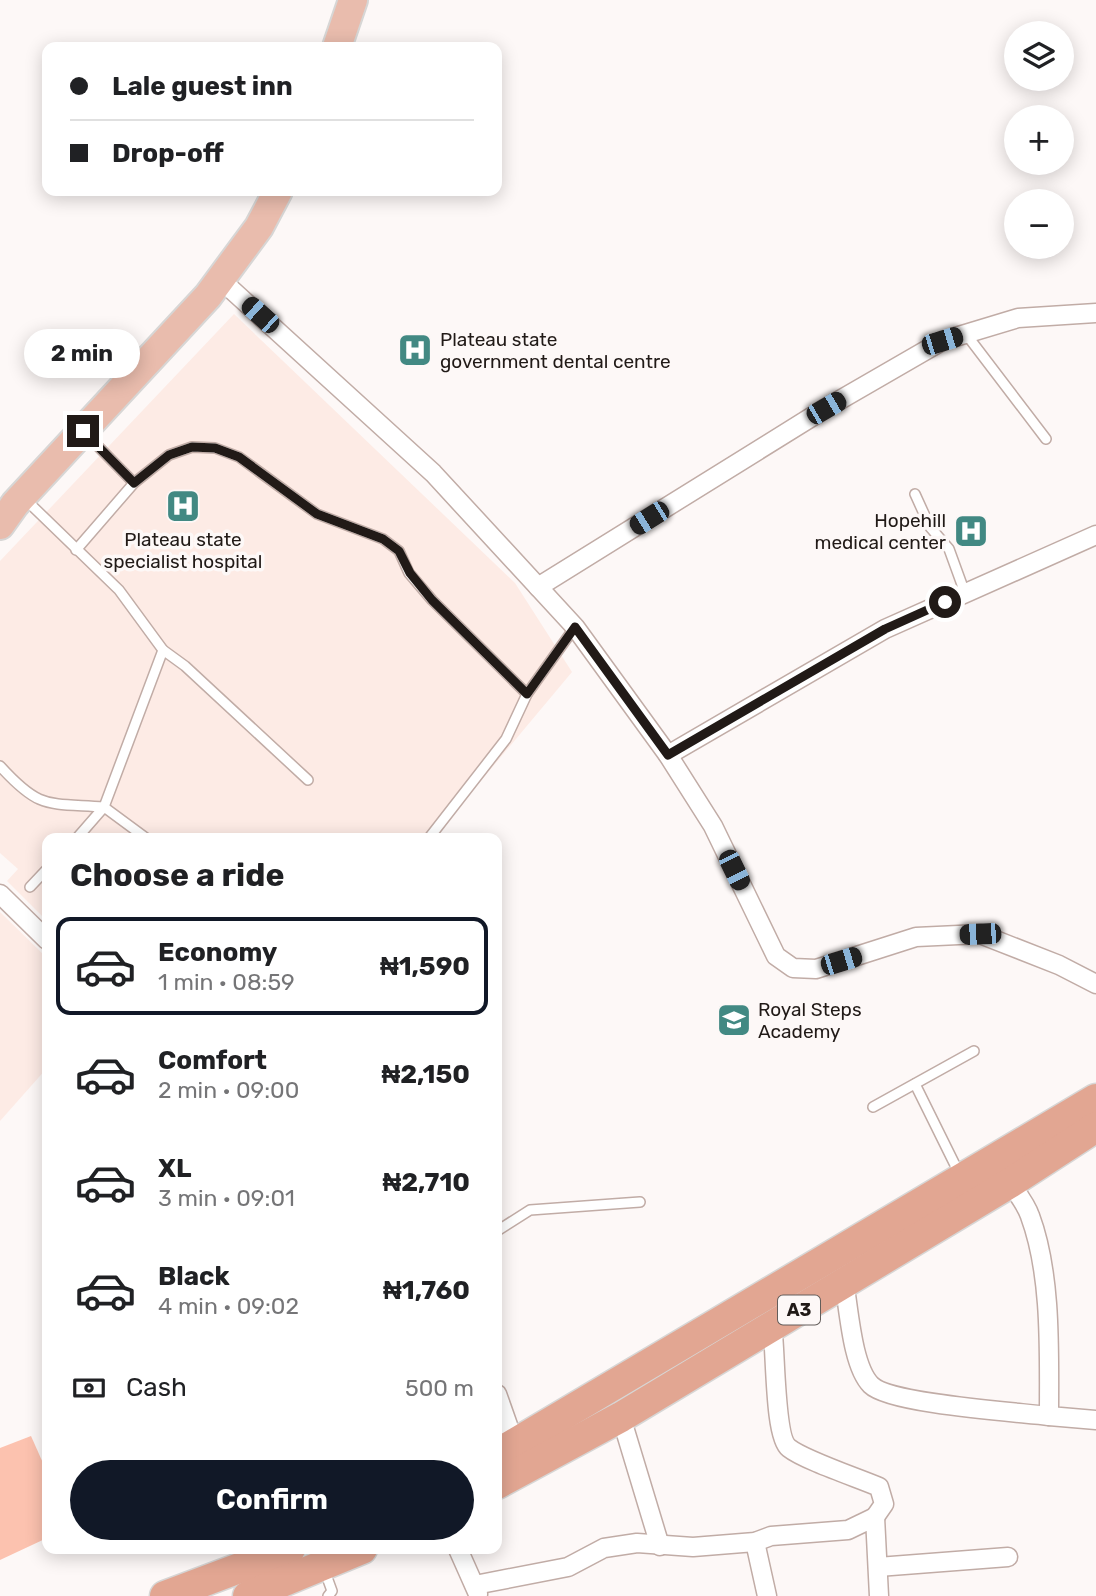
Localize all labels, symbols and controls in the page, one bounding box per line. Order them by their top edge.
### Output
map controls [1004,21,1074,259]
button: layers [1004,21,1074,91]
text: Lale guest inn [112,71,293,102]
button: + [1004,105,1074,175]
text: Drop-off [112,138,224,169]
button: − [1004,189,1074,259]
car [238,293,283,337]
car [919,325,966,357]
place label: Plateau state government dental centre [440,328,671,373]
callout: 2 min [25,330,141,378]
hospital icon: Plateau state government dental centre [396,331,434,369]
text: 2 min [51,339,113,367]
car [803,388,850,428]
route end [67,415,99,447]
hospital icon: Plateau state specialist hospital [164,487,202,525]
car [626,498,673,538]
place label: Hopehill medical center [815,509,947,554]
hospital icon: Hopehill medical center [952,512,990,550]
place label: Plateau state specialist hospital [104,528,262,573]
route start [929,586,961,618]
car [716,847,753,893]
text: Choose a ride [70,856,284,894]
car [959,923,1002,945]
icon: car [74,935,137,998]
text: Economy [158,937,277,968]
car [818,945,865,977]
text: ₦1,590 [380,951,470,982]
text: 1 min · 08:59 [158,968,295,996]
place label: Royal Steps Academy [758,998,862,1043]
school or university icon: Royal Steps Academy [715,1001,753,1039]
icon: car [74,1043,137,1106]
text: Comfort [158,1045,267,1076]
text: ₦2,150 [381,1059,470,1090]
text: 2 min · 09:00 [158,1076,299,1104]
icon: car [74,1151,137,1214]
text: XL [158,1153,191,1184]
text: ₦2,710 [382,1167,470,1198]
text: 3 min · 09:01 [158,1184,295,1212]
icon: car [74,1259,137,1322]
text: Black [158,1261,230,1292]
text: ₦1,760 [383,1275,470,1306]
text: 4 min · 09:02 [158,1292,299,1320]
road number: A3 [778,1296,820,1324]
icon: cash [70,1369,108,1407]
text: Cash [126,1372,187,1403]
text: 500 m [405,1374,474,1402]
button: Confirm [70,1460,474,1540]

